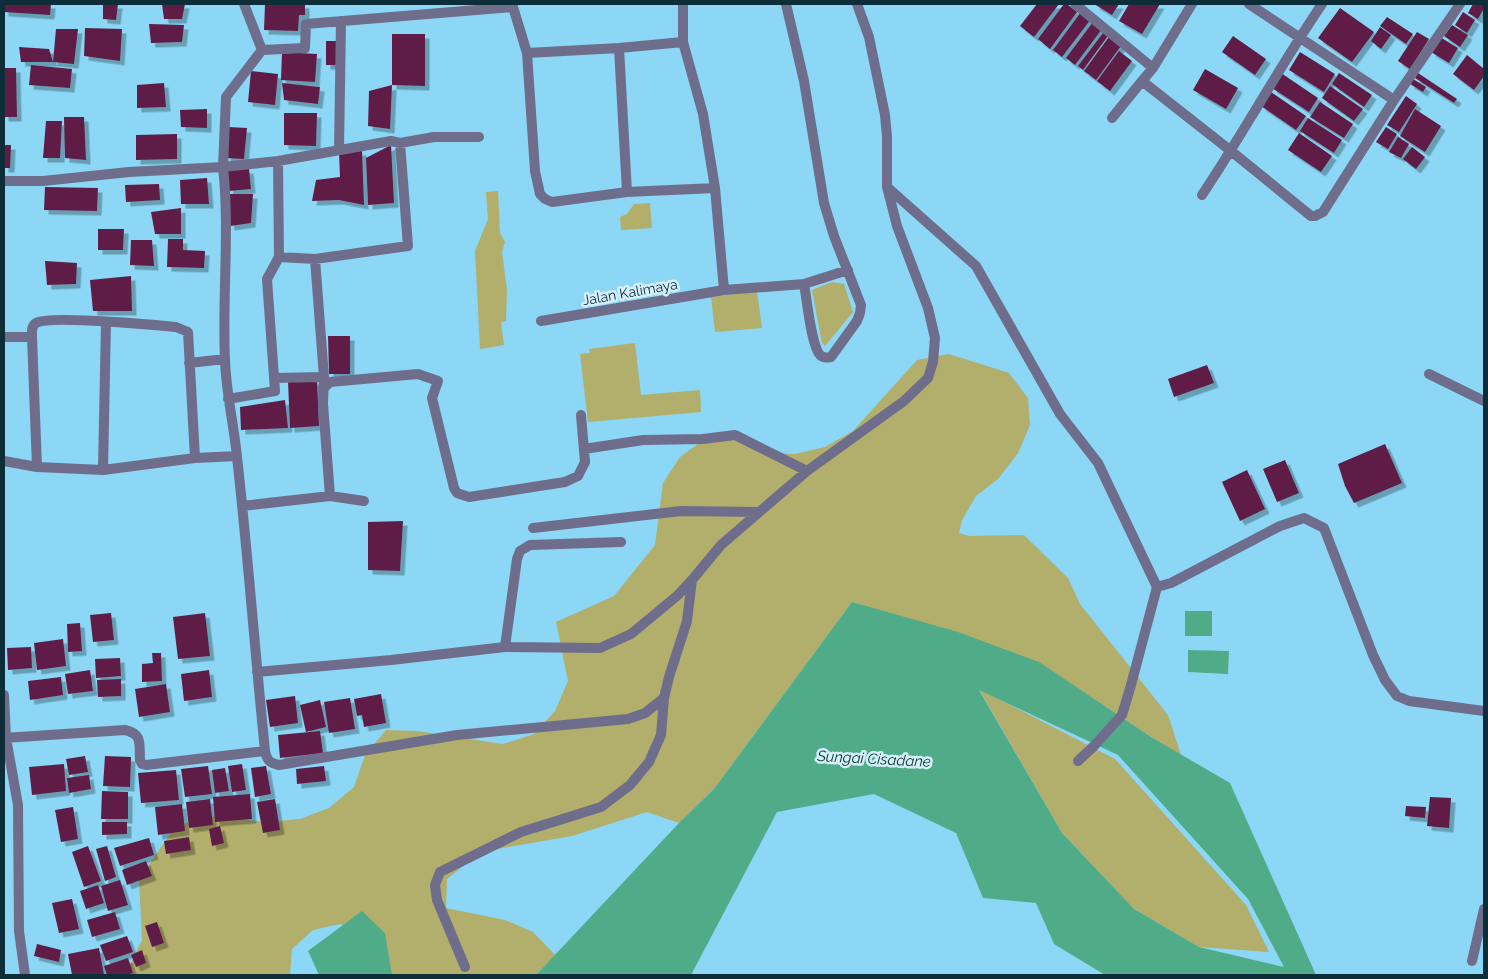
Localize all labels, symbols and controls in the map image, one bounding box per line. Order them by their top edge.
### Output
street label: Jalan Kalimaya [581,276,679,308]
water label: Sungai Cisadane [816,747,931,771]

